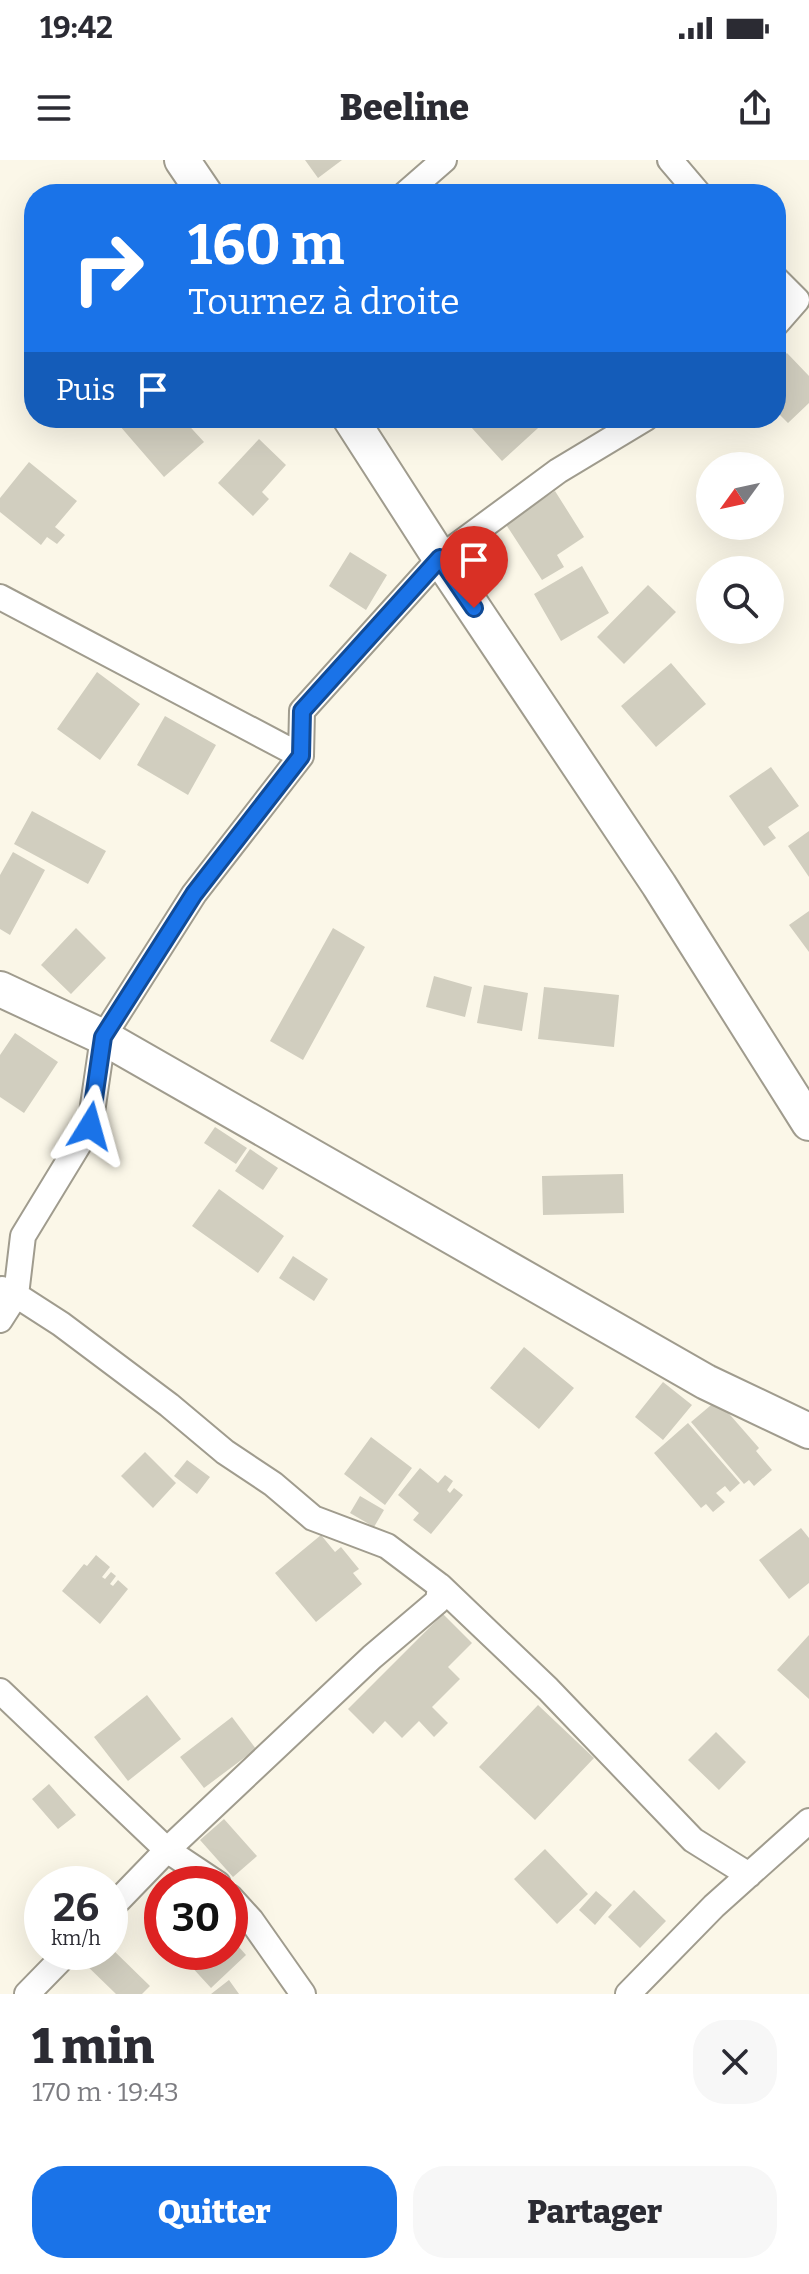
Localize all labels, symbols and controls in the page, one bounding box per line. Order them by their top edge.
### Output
text: 19:42 [40,10,113,46]
icon: menu [32,86,76,130]
text: Beeline [340,86,469,130]
icon: share [733,86,777,130]
text: 160 m [188,212,344,279]
icon: right [56,216,160,320]
text: Tournez à droite [188,280,460,324]
icon: arrive [131,368,175,412]
text: Puis [56,372,115,408]
north arrow [696,452,784,540]
map controls [696,452,784,644]
pin [440,526,508,608]
icon: arrive [452,538,496,582]
button: search [696,556,784,644]
position arrow [48,1084,132,1168]
speed limit sign: 30 [144,1866,248,1970]
text: 26 [53,1884,99,1932]
text: km/h [51,1926,101,1950]
text: 1 min [32,2018,154,2076]
button: close [693,2020,777,2104]
text: 170 m · 19:43 [32,2077,179,2108]
button: Quitter [32,2166,397,2258]
button: Partager [413,2166,777,2258]

